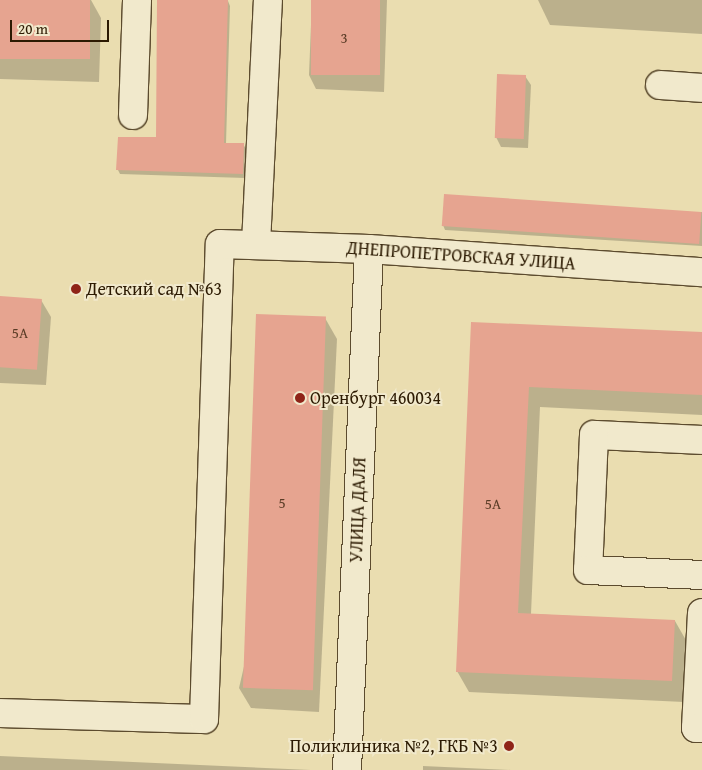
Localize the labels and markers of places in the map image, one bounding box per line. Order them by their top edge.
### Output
place label: Детский сад №63 [86,278,222,300]
marker: Детский сад №63 [70,283,82,295]
place label: Оренбург 460034 [310,387,441,409]
marker: Оренбург 460034 [294,392,306,404]
place label: Поликлиника №2, ГКБ №3 [290,735,498,757]
marker: Поликлиника №2, ГКБ №3 [502,739,516,753]

